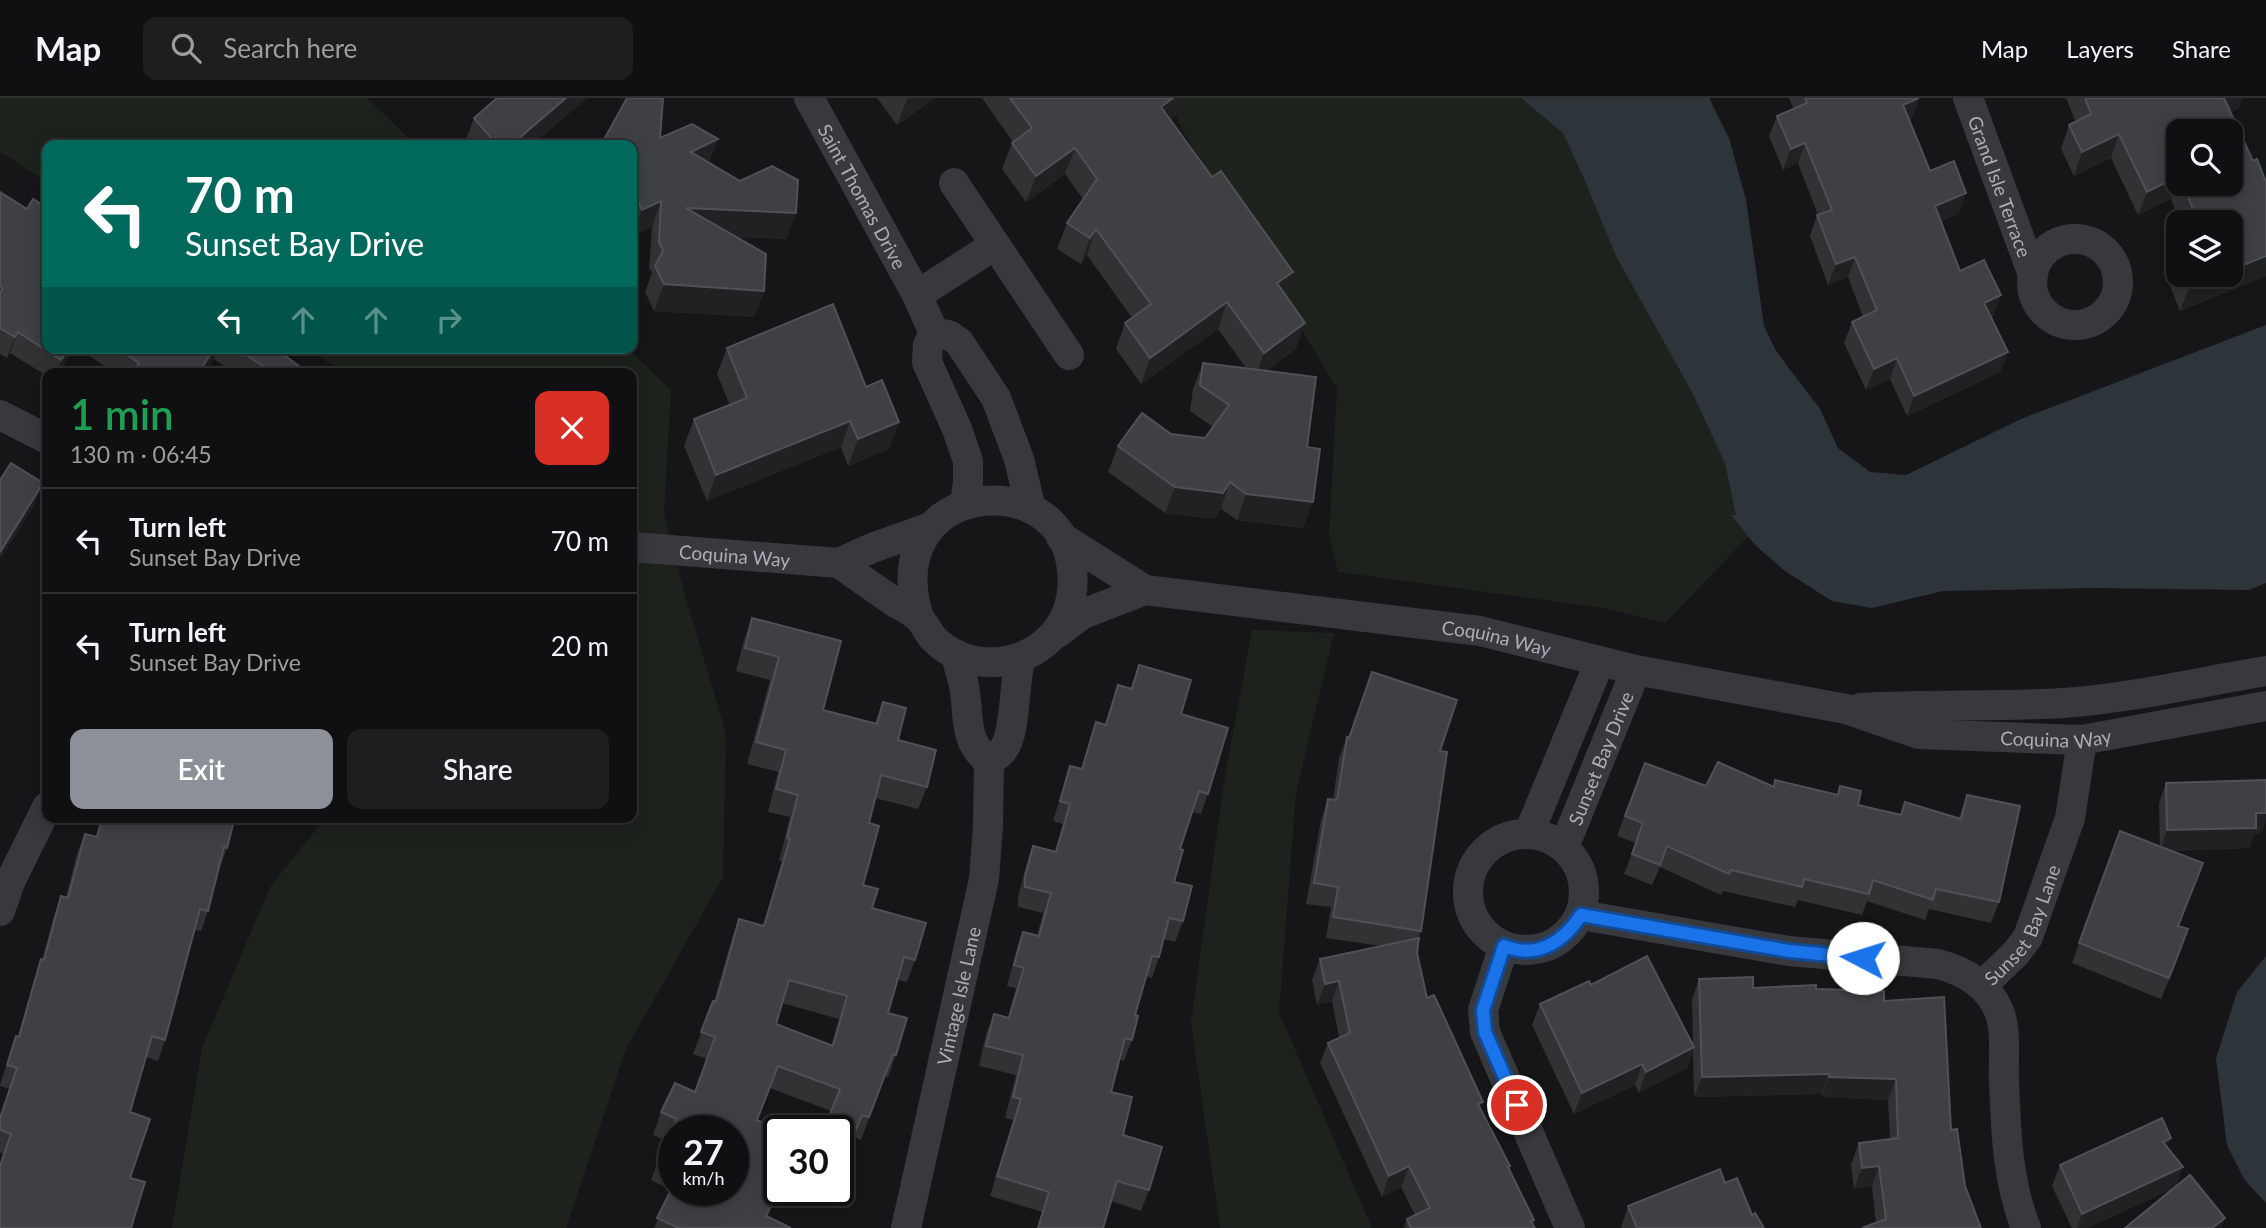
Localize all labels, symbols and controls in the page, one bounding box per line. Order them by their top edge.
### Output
search box [143,17,633,80]
text: Map [35,28,101,68]
icon: search [167,29,205,67]
text: Search here [223,32,357,64]
text: Map [1981,34,2028,63]
text: Layers [2066,34,2134,63]
text: Share [2172,34,2231,63]
street label: Grand Isle Terrace [1964,112,2037,260]
map controls [2166,119,2243,287]
button: search [2166,119,2243,196]
street label: Saint Thomas Drive [814,120,912,273]
text: 70 m [185,165,295,223]
icon: left [70,168,161,259]
button: layers [2166,210,2243,287]
text: Sunset Bay Drive [185,224,424,263]
icon: left [211,301,249,339]
icon: ahead [284,301,322,339]
icon: ahead [357,301,395,339]
icon: right [430,301,468,339]
text: 1 min [70,389,174,439]
button: close [535,391,609,465]
text: 130 m · 06:45 [70,440,212,468]
text: Turn left [129,511,226,543]
icon: left [70,522,108,560]
text: 70 m [551,525,609,557]
street label: Coquina Way [678,539,791,571]
text: Sunset Bay Drive [129,543,301,571]
street label: Coquina Way [1441,615,1554,660]
text: Turn left [129,616,226,648]
icon: left [70,627,108,665]
text: 20 m [551,630,609,662]
text: Sunset Bay Drive [129,648,301,676]
street label: Sunset Bay Drive [1563,688,1638,828]
street label: Coquina Way [2000,723,2113,753]
button: Exit [70,729,333,809]
button: Share [347,729,609,809]
street label: Sunset Bay Lane [1979,861,2064,989]
position arrow [1826,921,1900,995]
street label: Vintage Isle Lane [931,924,985,1067]
pin [1487,1075,1547,1135]
icon: arrive [1498,1086,1536,1124]
speed limit sign: 30 [763,1115,854,1206]
text: 27 [683,1130,724,1172]
text: km/h [682,1167,725,1189]

